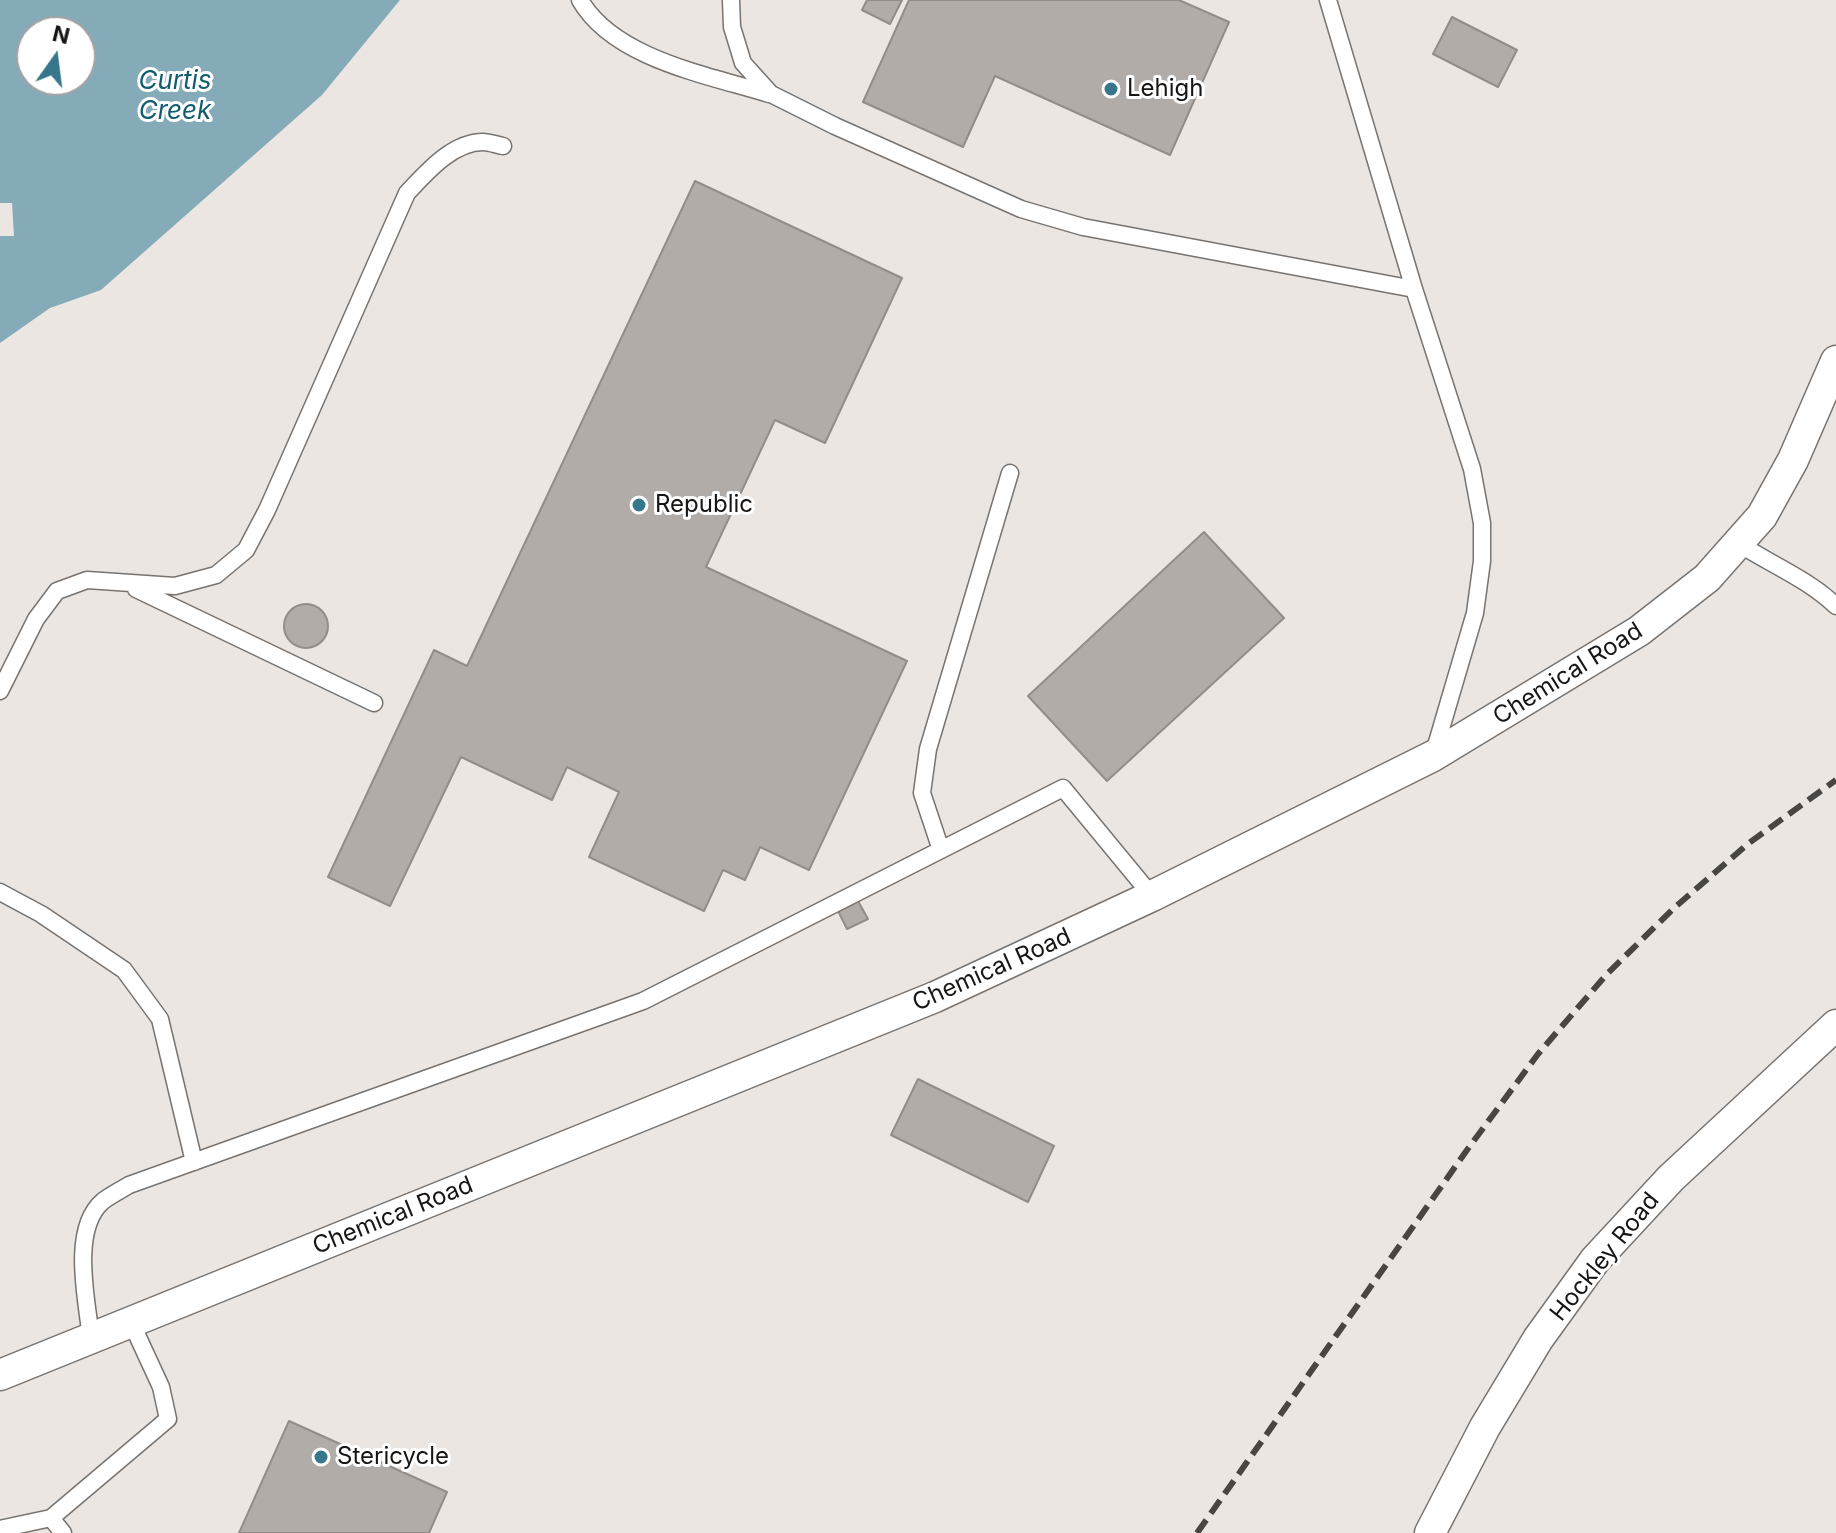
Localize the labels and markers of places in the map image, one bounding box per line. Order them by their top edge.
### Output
place label: Lehigh [1127,75,1203,103]
marker: Lehigh [1102,80,1120,98]
place label: Republic [655,491,753,519]
marker: Republic [630,496,648,514]
place label: Stericycle [337,1443,449,1471]
marker: Stericycle [312,1448,330,1466]

